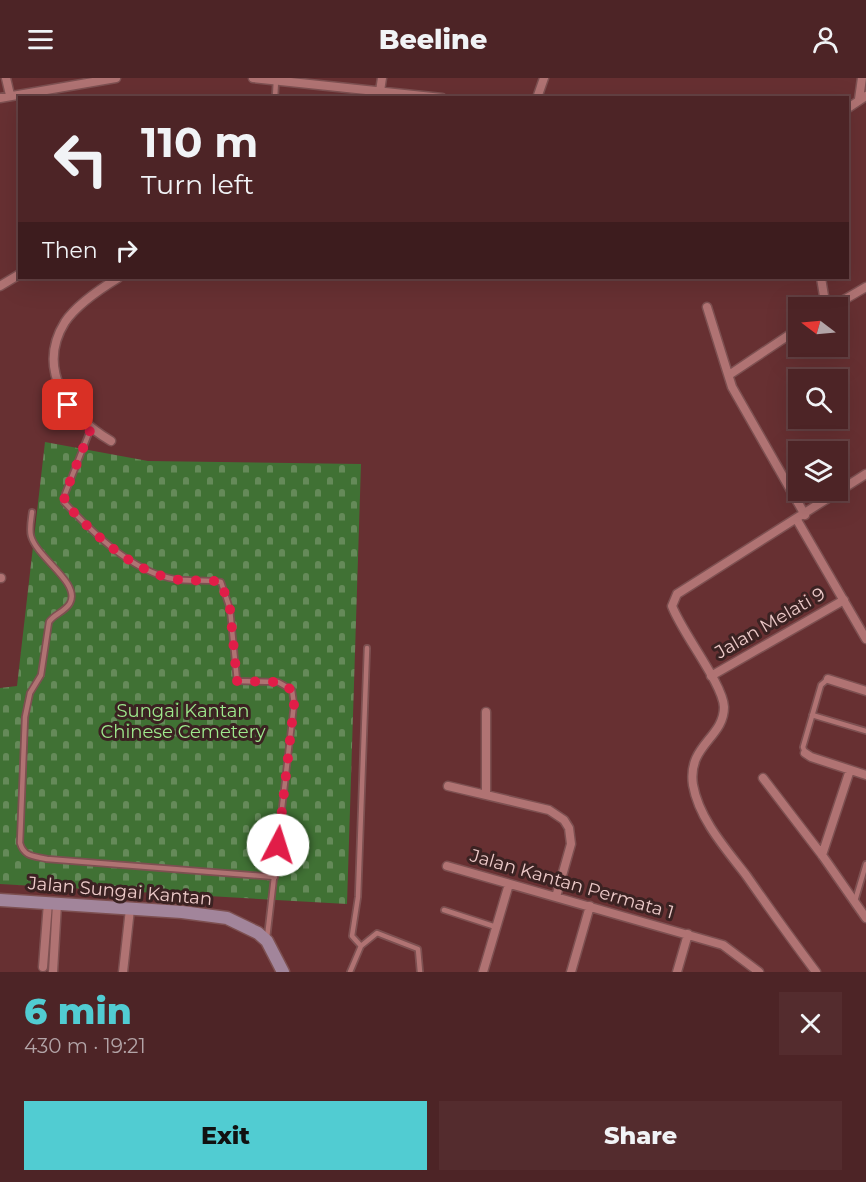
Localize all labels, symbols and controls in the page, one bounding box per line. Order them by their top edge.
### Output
icon: menu [24,23,57,56]
text: Beeline [379,23,487,56]
icon: person [809,23,842,56]
text: 110 m [141,116,258,168]
icon: left [42,120,120,198]
text: Turn left [141,168,254,201]
icon: right [110,234,143,267]
text: Then [42,237,98,264]
north arrow [788,297,848,357]
map controls [788,297,848,501]
button: search [788,369,848,429]
pin [42,379,93,430]
icon: arrive [51,388,84,421]
button: layers [788,441,848,501]
street label: Jalan Melati 9 [710,583,829,664]
park label: Sungai Kantan Chinese Cemetery [100,700,266,743]
position arrow [246,813,310,877]
street label: Jalan Kantan Permata 1 [467,844,676,924]
street label: Jalan Sungai Kantan [26,872,213,910]
text: 6 min [24,989,132,1033]
button: close [779,992,842,1055]
text: 430 m · 19:21 [24,1034,146,1058]
button: Exit [24,1101,427,1170]
button: Share [439,1101,842,1170]

